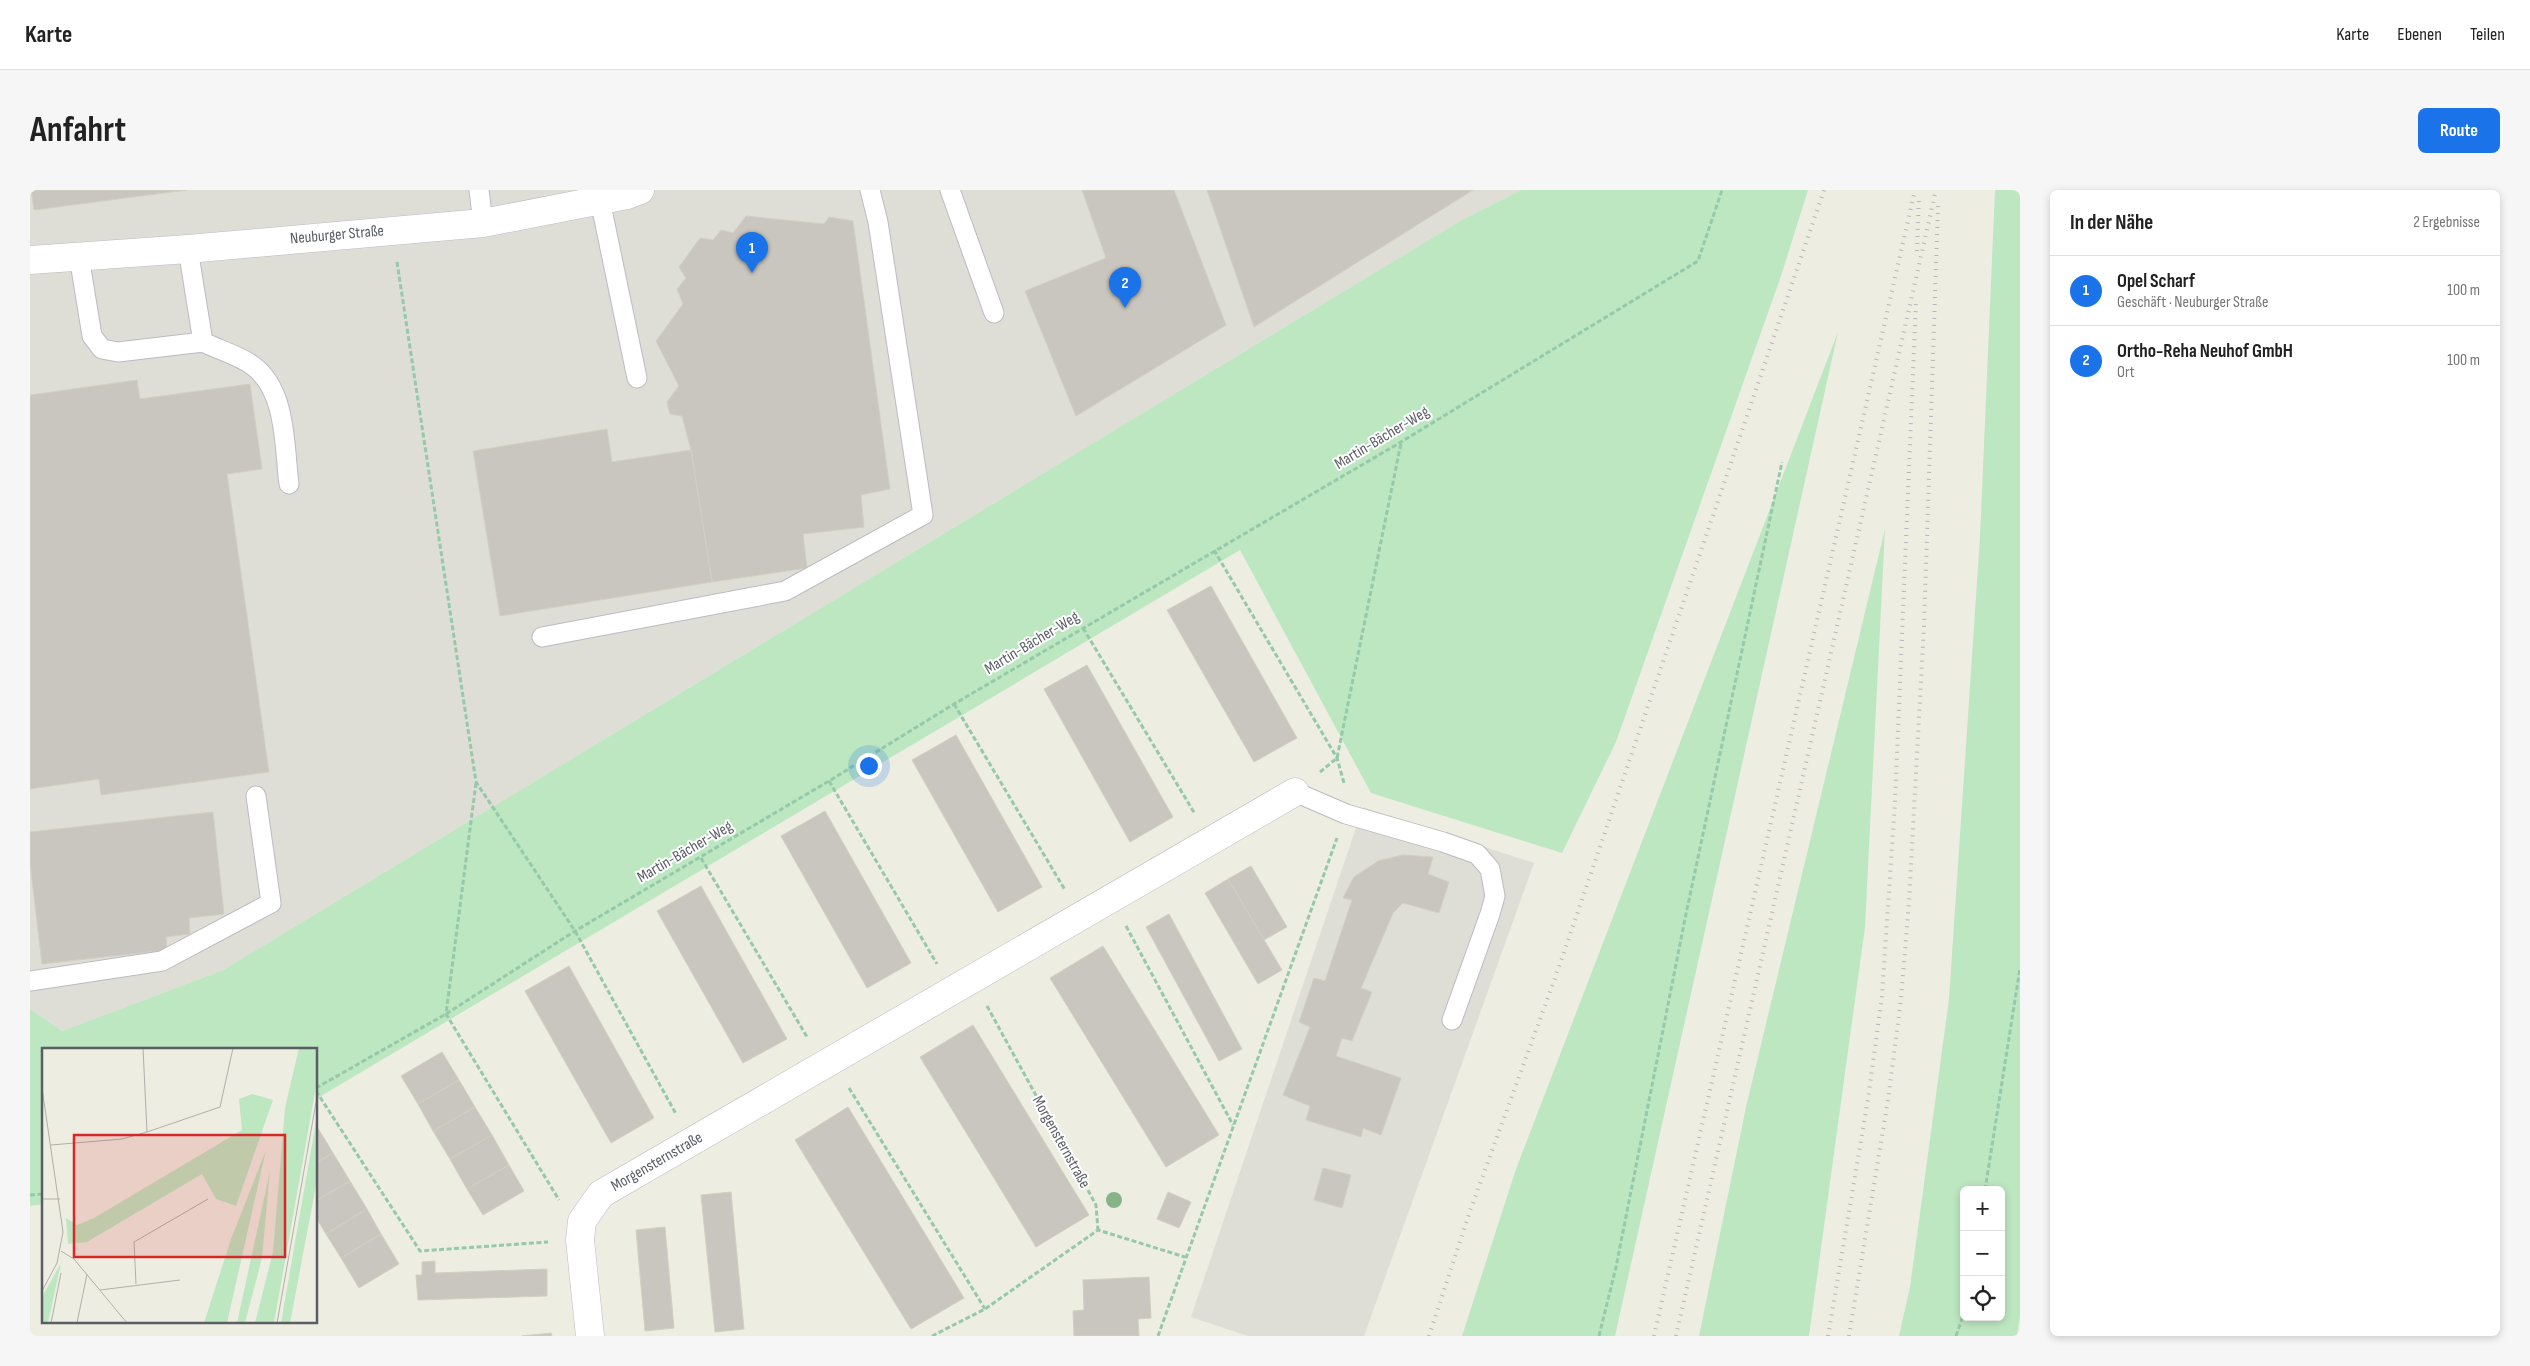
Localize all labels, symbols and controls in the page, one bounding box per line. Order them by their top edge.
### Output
text: Karte [25,20,72,49]
text: Karte [2336,24,2369,45]
text: Ebenen [2397,24,2442,45]
text: Teilen [2470,24,2505,45]
button: Route [2418,108,2500,153]
text: Anfahrt [30,109,126,152]
text: In der Nähe [2070,210,2153,235]
text: 2 Ergebnisse [2413,213,2480,232]
street label: Neuburger Straße [289,221,385,249]
pin: 1 [736,232,768,273]
pin: 2 [1109,267,1141,308]
text: Opel Scharf [2117,270,2195,293]
text: 1 [2083,281,2089,300]
text: 100 m [2447,281,2480,300]
text: Geschäft · Neuburger Straße [2117,293,2268,312]
text: Ortho-Reha Neuhof GmbH [2117,340,2293,363]
text: 2 [2082,351,2090,370]
text: 100 m [2447,351,2480,370]
text: Ort [2117,363,2135,382]
street label: Martin-Bächer-Weg [1331,402,1433,474]
street label: Martin-Bächer-Weg [981,607,1083,679]
your location [856,753,882,779]
street label: Martin-Bächer-Weg [634,817,736,887]
inset map [42,1048,318,1324]
street label: Morgensternstraße [1028,1093,1094,1191]
street label: Morgensternstraße [608,1128,706,1196]
map controls [1960,1186,2005,1321]
button: + [1960,1186,2005,1231]
button: − [1960,1231,2005,1276]
button: locate [1960,1276,2005,1321]

